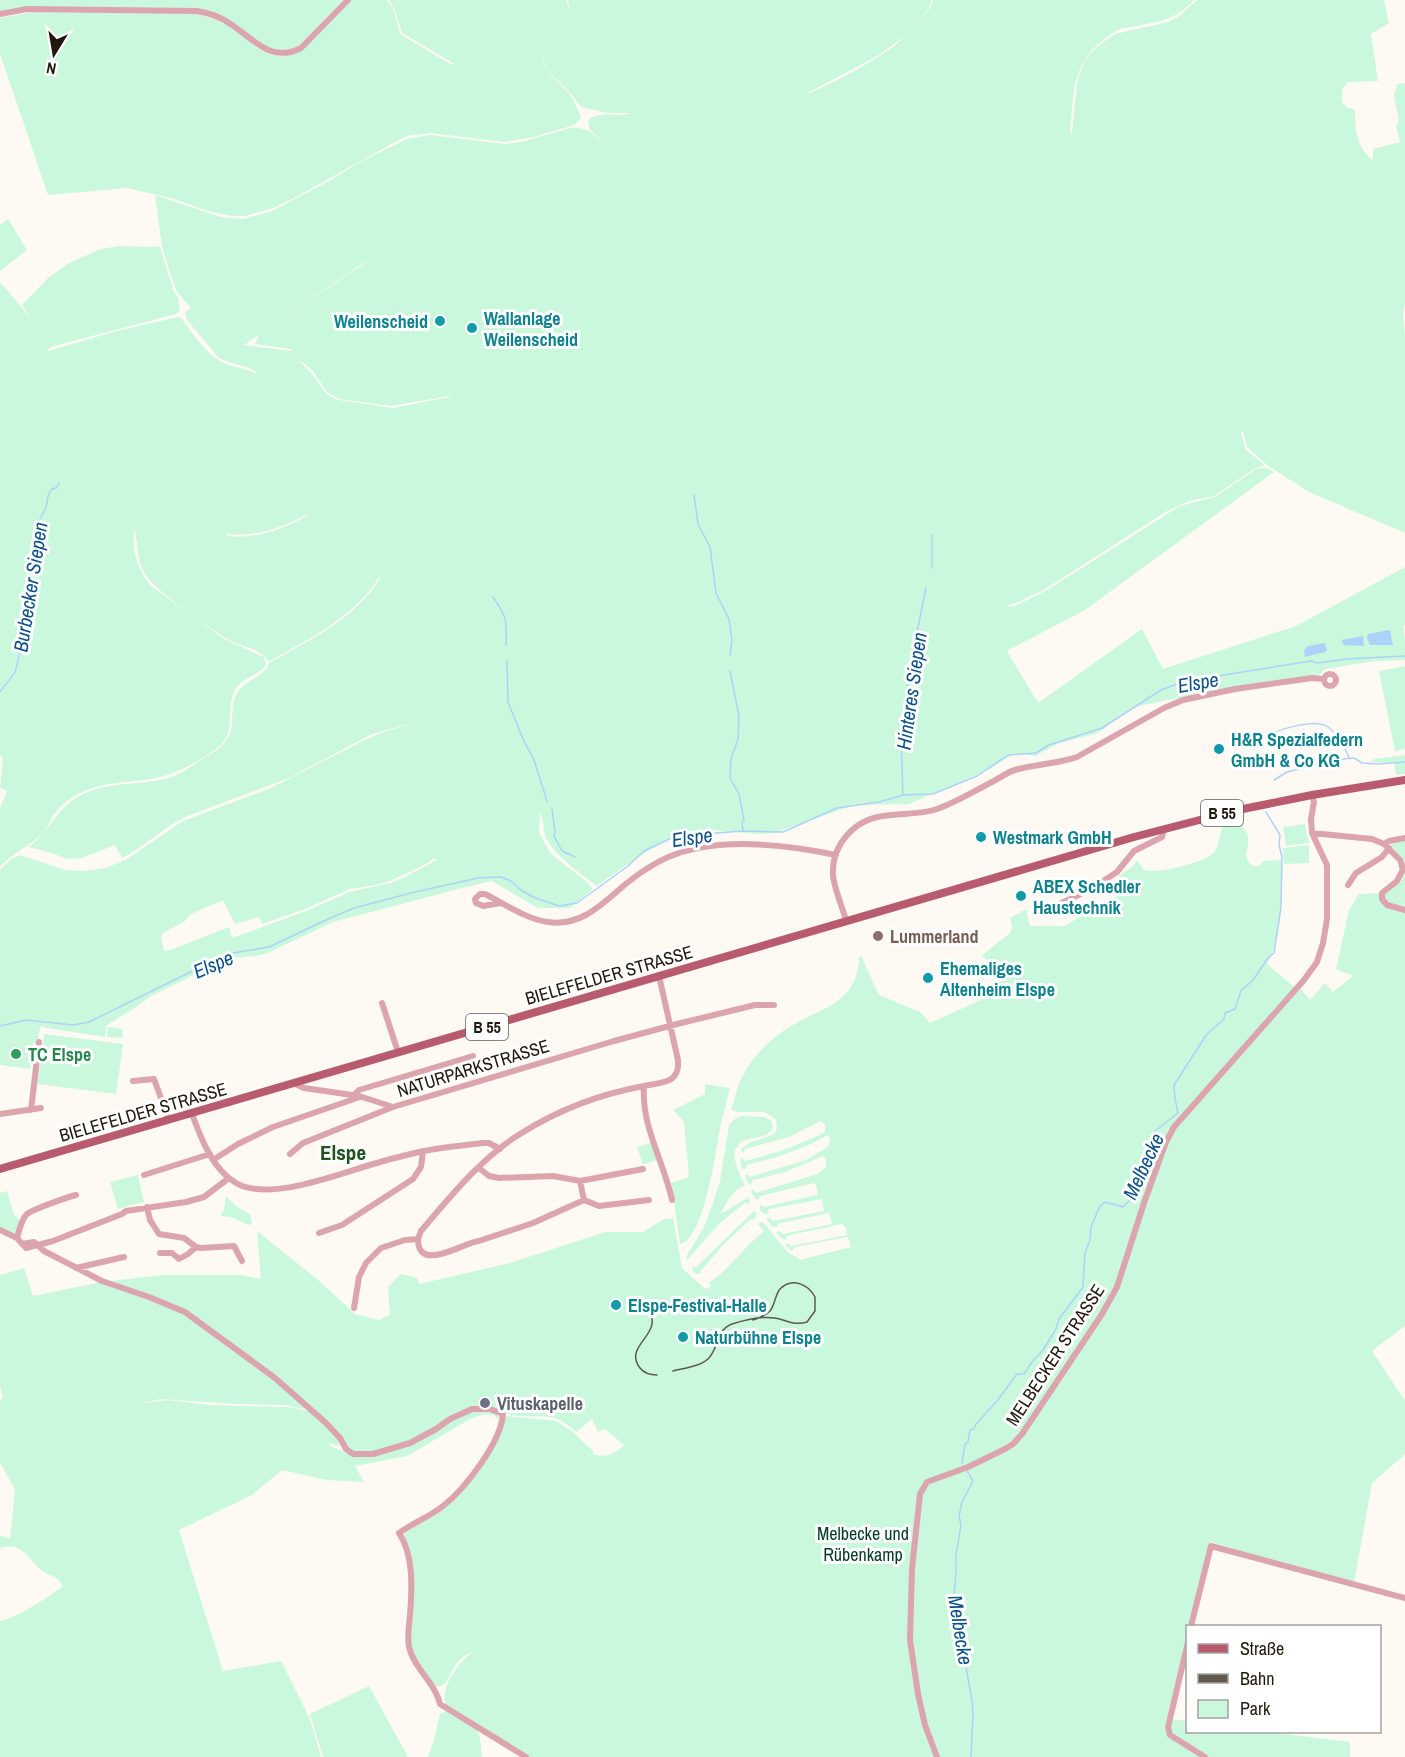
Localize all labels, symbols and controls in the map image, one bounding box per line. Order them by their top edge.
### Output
north arrow [24,24,84,84]
text: N [44,57,58,80]
place label: Wallanlage Weilenscheid [484,306,578,352]
place label: Weilenscheid [334,309,428,334]
marker: Weilenscheid [433,314,447,328]
marker: Wallanlage Weilenscheid [465,321,479,335]
water label: Burbecker Siepen [6,520,54,654]
water label: Hinteres Siepen [889,630,933,752]
water label: Elspe [1175,665,1221,699]
place label: H&R Spezialfedern GmbH & Co KG [1231,727,1363,773]
marker: H&R Spezialfedern GmbH & Co KG [1212,742,1226,756]
road number: B 55 [1201,800,1243,826]
water label: Elspe [670,821,714,853]
place label: Westmark GmbH [993,825,1112,850]
marker: Westmark GmbH [974,830,988,844]
place label: ABEX Schedler Haustechnik [1033,874,1141,920]
marker: ABEX Schedler Haustechnik [1014,889,1028,903]
place label: Lummerland [890,924,979,949]
marker: Lummerland [871,929,885,943]
street label: BIELEFELDER STRASSE [522,939,696,1011]
water label: Elspe [189,944,237,984]
place label: Ehemaliges Altenheim Elspe [940,956,1055,1002]
marker: Ehemaliges Altenheim Elspe [921,971,935,985]
road number: B 55 [466,1014,508,1040]
street label: NATURPARKSTRASSE [394,1033,552,1103]
place label: TC Elspe [28,1042,91,1067]
marker: TC Elspe [9,1047,23,1061]
street label: BIELEFELDER STRASSE [56,1076,230,1148]
water label: Melbecke [1116,1128,1170,1204]
district label: Elspe [320,1138,366,1167]
street label: MELBECKER STRASSE [1000,1279,1110,1431]
place label: Elspe-Festival-Halle [628,1293,767,1318]
marker: Elspe-Festival-Halle [609,1298,623,1312]
place label: Naturbühne Elspe [695,1325,821,1350]
marker: Naturbühne Elspe [676,1330,690,1344]
place label: Vituskapelle [497,1391,583,1416]
marker: Vituskapelle [478,1396,492,1410]
park label: Melbecke und Rübenkamp [817,1521,909,1567]
water label: Melbecke [942,1593,980,1667]
legend [1186,1625,1381,1733]
text: Straße [1240,1636,1284,1661]
text: Bahn [1240,1666,1274,1691]
text: Park [1240,1696,1271,1721]

